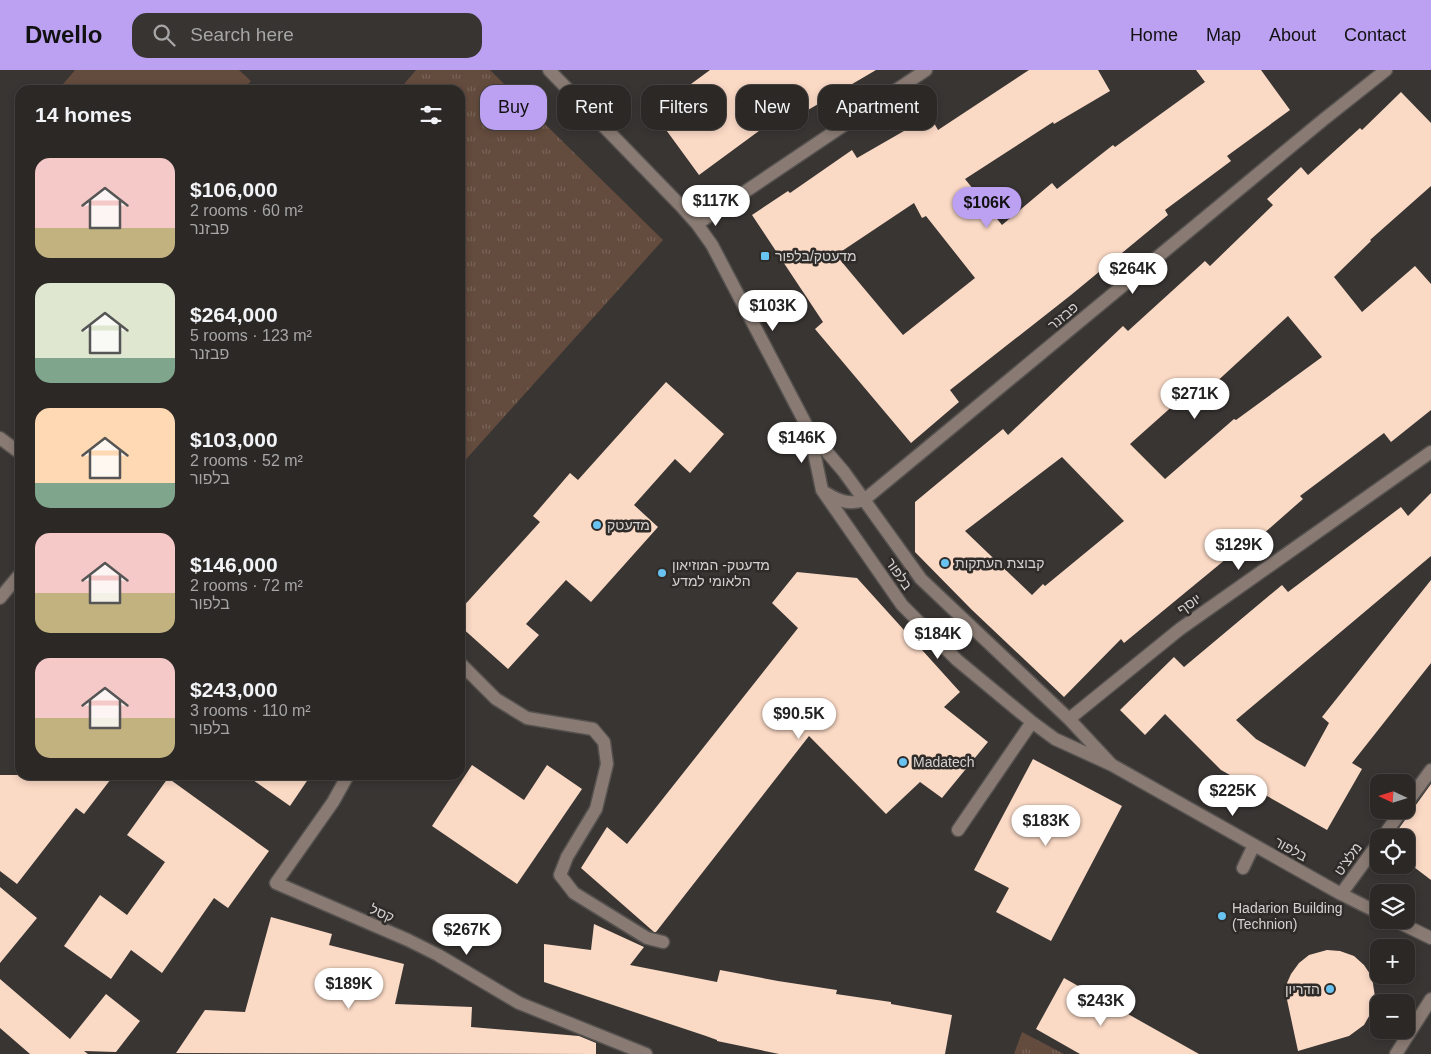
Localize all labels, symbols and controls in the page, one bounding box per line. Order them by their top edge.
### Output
search box [132,13,482,58]
text: Dwello [25,21,102,48]
icon: search [150,21,178,49]
text: Search here [190,24,294,45]
text: Home [1130,25,1178,45]
text: Map [1206,25,1241,45]
text: About [1269,25,1316,45]
text: Contact [1344,25,1406,45]
chip: Buy [480,85,547,130]
chip: Rent [557,85,631,130]
chip: Filters [641,85,726,130]
chip: New [736,85,808,130]
chip: Apartment [818,85,937,130]
icon: filters [417,101,445,129]
text: 14 homes [35,103,132,126]
icon: home [75,178,135,238]
text: $106,000 [190,178,278,201]
pin: $117K [681,184,751,227]
pin: $106K [952,186,1022,229]
text: $117K [693,192,739,209]
text: $106K [963,194,1011,211]
text: 2 rooms · 60 m² [190,202,303,219]
text: פבזנר [190,220,229,237]
place label: מדעטק/בלפור [775,248,857,264]
marker: מדעטק/בלפור [759,250,771,262]
pin: $264K [1098,252,1168,295]
text: $264K [1109,260,1157,277]
pin: $103K [738,290,808,332]
text: $103K [749,297,797,314]
street label: פבזנר [1045,299,1081,333]
icon: home [75,303,135,363]
text: $264,000 [190,303,278,326]
text: 5 rooms · 123 m² [190,327,312,344]
text: פבזנר [190,345,229,362]
pin: $271K [1160,378,1230,420]
text: $271K [1171,385,1219,402]
pin: $146K [767,422,837,464]
icon: home [75,428,135,488]
text: $103,000 [190,428,278,451]
text: $146K [778,429,826,446]
text: 2 rooms · 52 m² [190,452,303,469]
text: בלפור [190,470,230,487]
place label: מדעטק [607,517,650,533]
marker: מדעטק [591,519,603,531]
pin: $129K [1204,528,1274,571]
text: $129K [1215,536,1263,553]
icon: home [75,553,135,613]
text: $146,000 [190,553,278,576]
street label: בלפור [882,555,916,593]
place label: קבוצת העתקות [955,555,1044,571]
place label: מדעטק- המוזיאון הלאומי למדע [672,557,770,589]
marker: קבוצת העתקות [939,557,951,569]
marker: מדעטק- המוזיאון הלאומי למדע [656,567,668,579]
text: 2 rooms · 72 m² [190,577,303,594]
street label: יוסף [1174,590,1204,618]
text: בלפור [190,595,230,612]
pin: $184K [903,618,973,660]
text: $184K [914,625,962,642]
icon: home [75,678,135,738]
text: $243,000 [190,678,278,701]
pin: $90.5K [758,698,840,740]
text: 3 rooms · 110 m² [190,702,311,719]
text: $90.5K [773,705,825,722]
text: בלפור [190,720,230,737]
place label: Madatech [913,754,974,770]
marker: Madatech [897,756,909,768]
pin: $225K [1198,774,1268,817]
north arrow [1370,774,1415,819]
map controls [1370,774,1415,1039]
text: $225K [1209,782,1257,799]
pin: $183K [1011,804,1081,847]
text: $183K [1022,812,1070,829]
button: locate [1370,829,1415,874]
street label: בלפור [1272,834,1310,864]
street label: מלצ'ט [1331,840,1365,878]
button: layers [1370,884,1415,929]
place label: Hadarion Building (Technion) [1232,900,1343,932]
street label: קסל [367,901,397,925]
marker: Hadarion Building (Technion) [1216,910,1228,922]
pin: $267K [432,914,502,956]
text: $267K [443,921,491,938]
button: + [1370,939,1415,984]
pin: $189K [314,968,384,1010]
text: $189K [325,975,373,992]
place label: הדריון [1285,981,1320,997]
marker: הדריון [1324,983,1336,995]
pin: $243K [1066,984,1136,1027]
text: $243K [1077,992,1125,1009]
button: − [1370,994,1415,1039]

